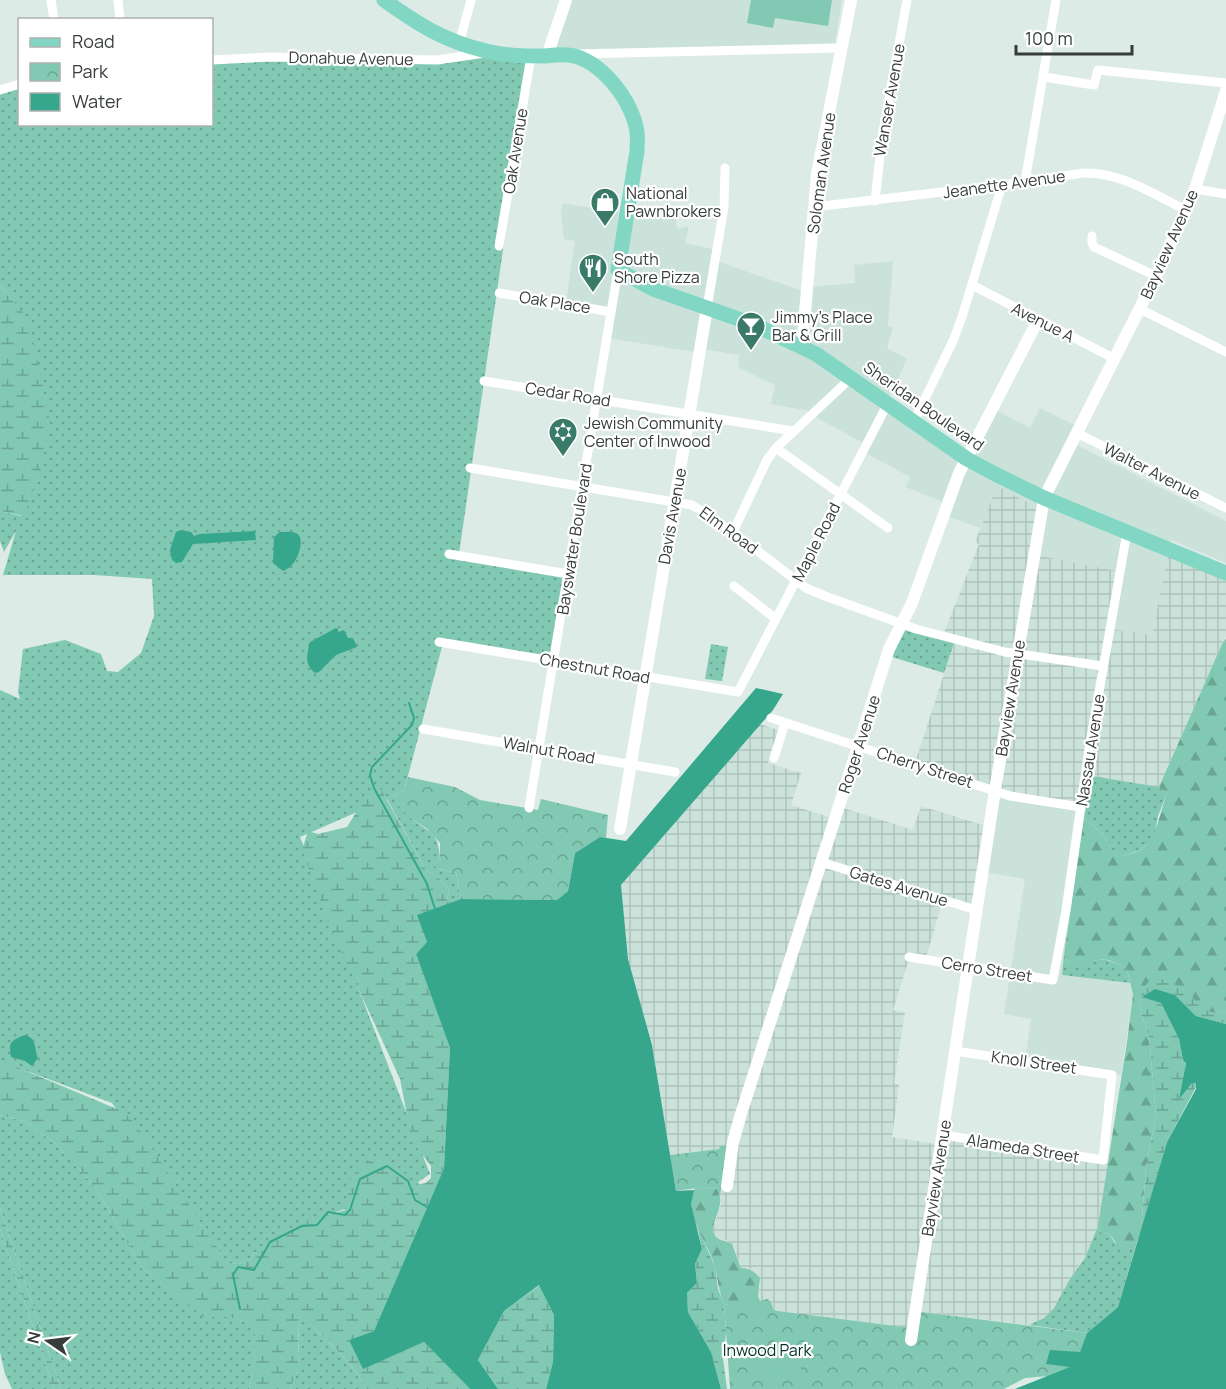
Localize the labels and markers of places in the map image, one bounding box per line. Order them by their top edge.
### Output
place label: National Pawnbrokers [626,182,721,222]
shop icon: National Pawnbrokers [589,186,621,228]
place label: South Shore Pizza [614,248,700,288]
restaurant icon: South Shore Pizza [577,252,609,294]
place label: Jimmy's Place Bar & Grill [772,306,873,346]
bar icon: Jimmy's Place Bar & Grill [735,310,767,352]
place label: Jewish Community Center of Inwood [584,412,724,452]
synagogue icon: Jewish Community Center of Inwood [547,416,579,458]

